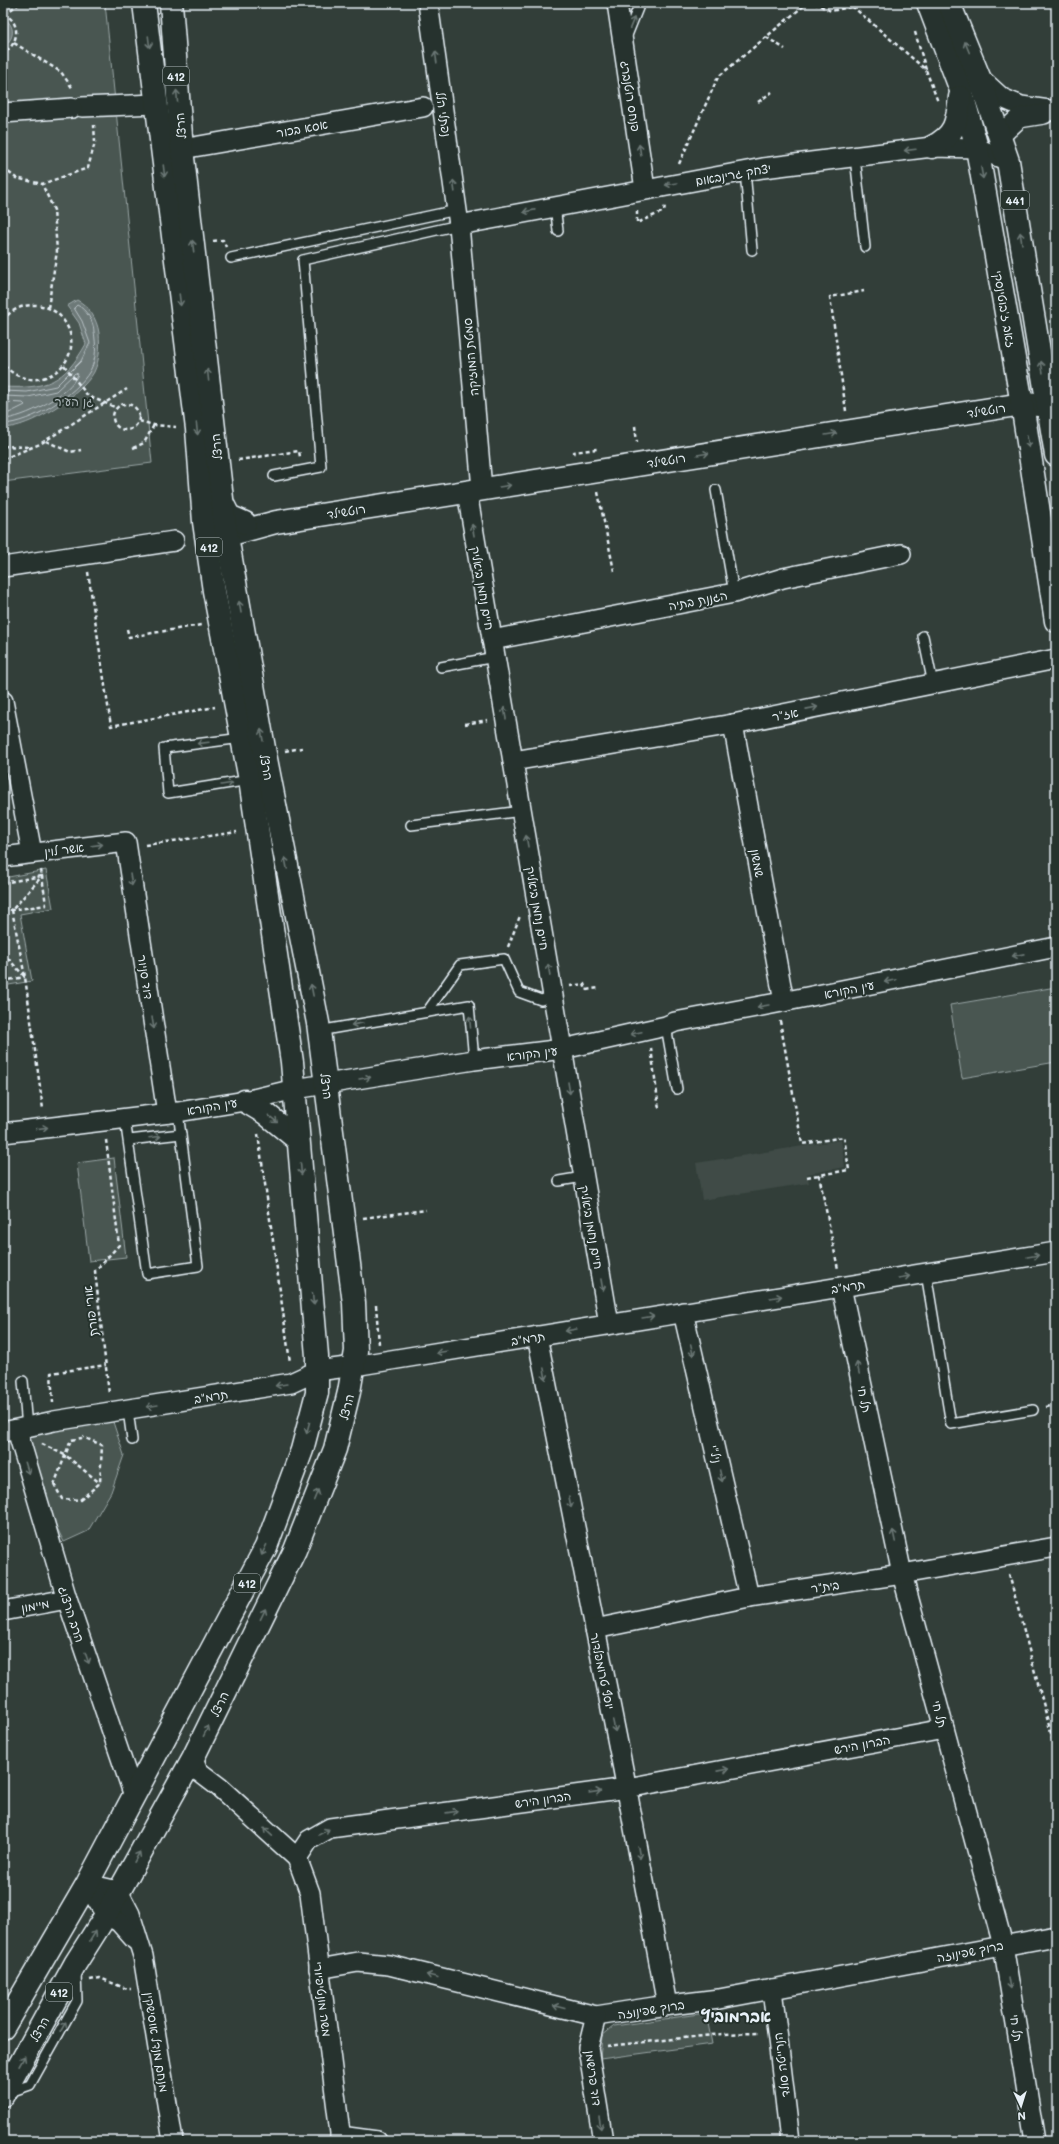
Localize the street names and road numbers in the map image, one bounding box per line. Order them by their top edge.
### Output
street label: פנחס רוטנברג [617,59,645,133]
road number: 412 [163,67,189,85]
street label: נפתלי הלל [433,90,455,138]
street label: הרצל [171,112,189,140]
street label: אסא בכור [275,116,329,140]
street label: יצחק גרינבאום [694,159,772,189]
road number: 441 [1001,191,1029,209]
street label: זאב ז'בוטינסקי [990,269,1020,349]
street label: סמטת המוזיקה [459,317,482,397]
street label: רוטשילד [965,399,1007,421]
street label: הרצל [207,433,225,461]
street label: רוטשילד [645,449,687,471]
street label: רוטשילד [325,500,367,522]
road number: 412 [196,538,222,556]
street label: חיים נחמן ביאליק [467,545,498,631]
street label: הגננת בתיה [667,586,729,614]
street label: אז"ר [770,704,800,724]
street label: הרצל [257,752,277,782]
street label: אשר לוין [43,839,85,859]
street label: שמשון [748,847,768,879]
street label: חיים נחמן ביאליק [522,865,553,951]
street label: דוד סניור [135,954,157,1000]
street label: עין הקורא [822,976,876,1002]
street label: עין הקורא [506,1042,558,1064]
street label: הרצל [317,1072,337,1100]
street label: עין הקורא [185,1094,239,1118]
street label: חיים נחמן ביאליק [576,1184,607,1270]
street label: תרמ"ב [830,1275,866,1297]
street label: אורי פורת [79,1285,101,1337]
street label: תרמ"ב [510,1327,546,1349]
street label: תל חי [854,1384,876,1414]
street label: תרמ"ב [193,1385,229,1407]
street label: הרצל [335,1392,357,1422]
street label: ניל"י [706,1443,726,1465]
road number: 412 [234,1574,260,1592]
street label: בית"ר [810,1576,840,1596]
street label: הרב הרצוג [55,1584,89,1644]
street label: מיימון [20,1595,50,1616]
street label: יוסף טרומפלדור [587,1631,619,1711]
street label: הרצל [206,1689,232,1719]
street label: תל חי [929,1699,951,1729]
street label: הברון הירש [833,1731,892,1758]
street label: הברון הירש [514,1787,572,1812]
street label: ברוך שפינוזה [935,1937,1005,1965]
street label: משה מונטיפיורי [310,1961,336,2038]
road number: 412 [46,1983,72,2001]
street label: מנחם מנדל אוסישקין [140,1991,173,2093]
street label: ברוך שפינוזה [616,1996,686,2022]
street label: תל חי [1007,2013,1027,2043]
street label: הרצל [26,2014,52,2044]
street label: הנרייטה סולד [769,2032,793,2098]
street label: דוד פרישמן [581,2049,606,2107]

